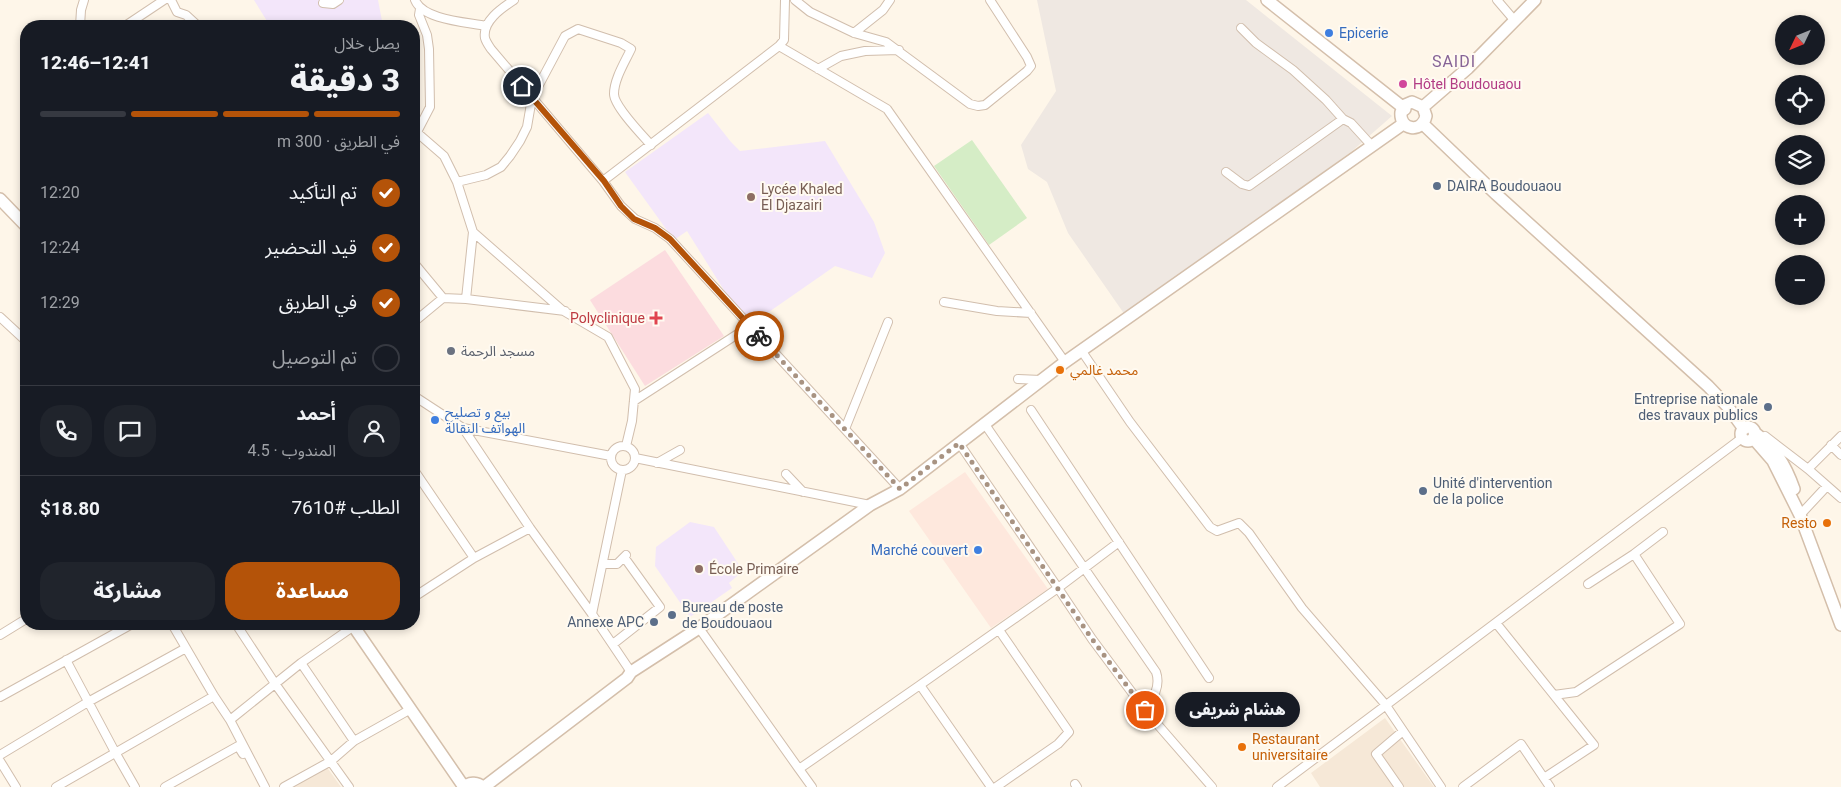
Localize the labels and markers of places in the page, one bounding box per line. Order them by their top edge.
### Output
place label: Epicerie [1339,25,1389,41]
marker: Epicerie [1323,27,1335,39]
pin [501,65,543,107]
place label: Hôtel Boudouaou [1413,76,1521,92]
marker: Hôtel Boudouaou [1397,78,1409,90]
place label: DAIRA Boudouaou [1447,178,1562,194]
marker: DAIRA Boudouaou [1431,180,1443,192]
place label: Lycée Khaled El Djazairi [761,181,843,213]
marker: Lycée Khaled El Djazairi [745,191,757,203]
place label: Polyclinique [570,310,645,326]
marker: Polyclinique [649,311,663,325]
place label: مسجد الرحمة [461,343,535,360]
marker: مسجد الرحمة [445,345,457,357]
place label: محمد غالمي [1070,362,1138,381]
marker: محمد غالمي [1054,364,1066,376]
place label: Entreprise nationale des travaux publics [1634,391,1758,423]
marker: Entreprise nationale des travaux publics [1762,401,1774,413]
place label: بيع و تصليح الهواتف النقالة [445,404,525,437]
marker: بيع و تصليح الهواتف النقالة [429,414,441,426]
place label: Unité d'intervention de la police [1433,475,1553,507]
marker: Unité d'intervention de la police [1417,485,1429,497]
place label: Resto [1781,515,1817,531]
marker: Resto [1821,517,1833,529]
place label: Marché couvert [871,542,968,558]
marker: Marché couvert [972,544,984,556]
place label: École Primaire [709,560,799,577]
marker: École Primaire [693,563,705,575]
place label: Bureau de poste de Boudouaou [682,599,783,631]
marker: Bureau de poste de Boudouaou [666,609,678,621]
place label: Annexe APC [567,614,644,630]
marker: Annexe APC [648,616,660,628]
pin [1124,689,1166,731]
callout: هشام شريفى [1175,692,1300,728]
place label: Restaurant universitaire [1252,731,1328,763]
marker: Restaurant universitaire [1236,741,1248,753]

